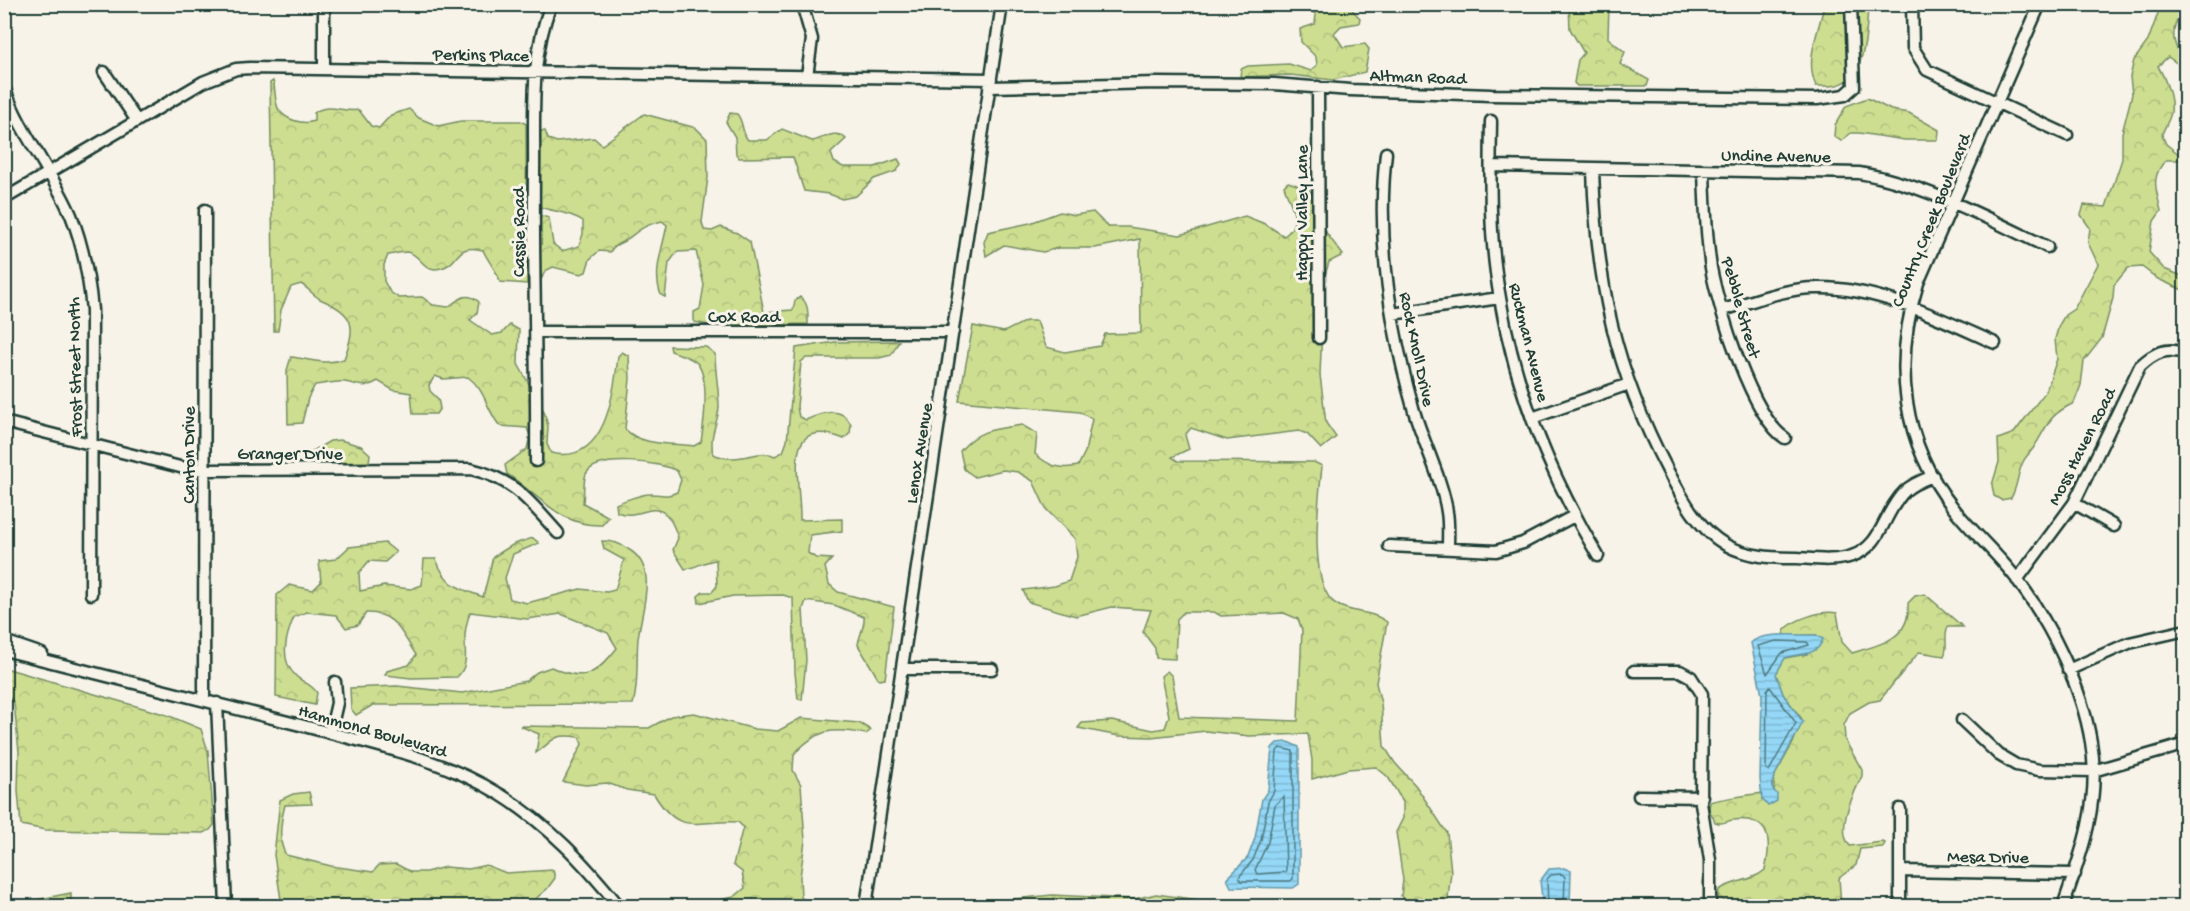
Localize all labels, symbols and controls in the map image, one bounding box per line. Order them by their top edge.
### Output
street label: Perkins Place [432,45,530,68]
street label: Altman Road [1369,66,1468,91]
street label: Country Creek Boulevard [1888,130,1977,311]
street label: Happy Valley Lane [1293,144,1314,281]
street label: Undine Avenue [1721,146,1832,169]
street label: Cassie Road [510,186,531,277]
street label: Pebble Street [1715,254,1764,362]
street label: Ruckman Avenue [1503,281,1553,405]
street label: Rock Knoll Drive [1393,290,1438,409]
street label: Frost Street North [65,296,88,438]
street label: Cox Road [708,308,782,329]
street label: Moss Haven Road [2045,384,2123,509]
street label: Lenox Avenue [902,401,939,505]
street label: Canton Drive [180,406,201,504]
street label: Granger Drive [237,445,344,466]
street label: Hammond Boulevard [296,701,450,764]
street label: Mesa Drive [1947,847,2030,870]

